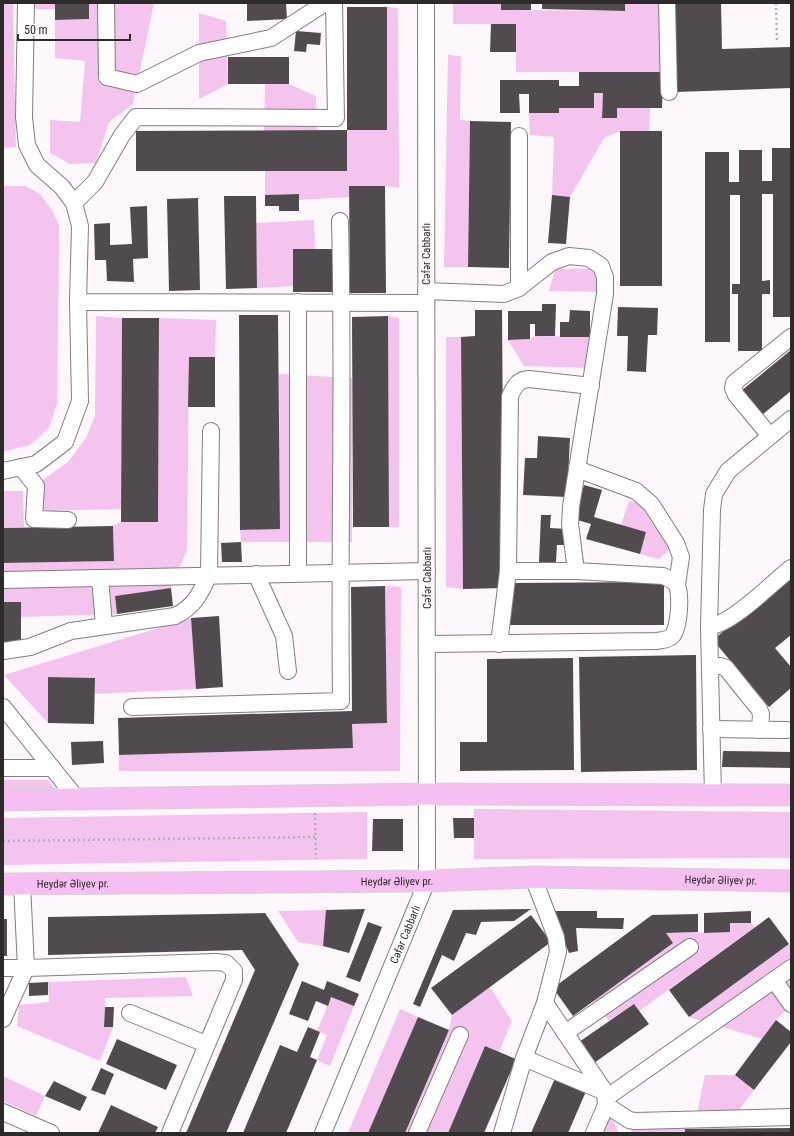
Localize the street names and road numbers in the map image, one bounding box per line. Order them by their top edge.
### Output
street label: Cəfər Cabbarlı [420,223,433,285]
street label: Cəfər Cabbarlı [421,547,434,609]
street label: Heydər Əliyev pr. [685,873,757,887]
street label: Heydər Əliyev pr. [361,875,434,888]
street label: Heydər Əliyev pr. [37,877,109,891]
street label: Cəfər Cabbarlı [388,903,423,966]

